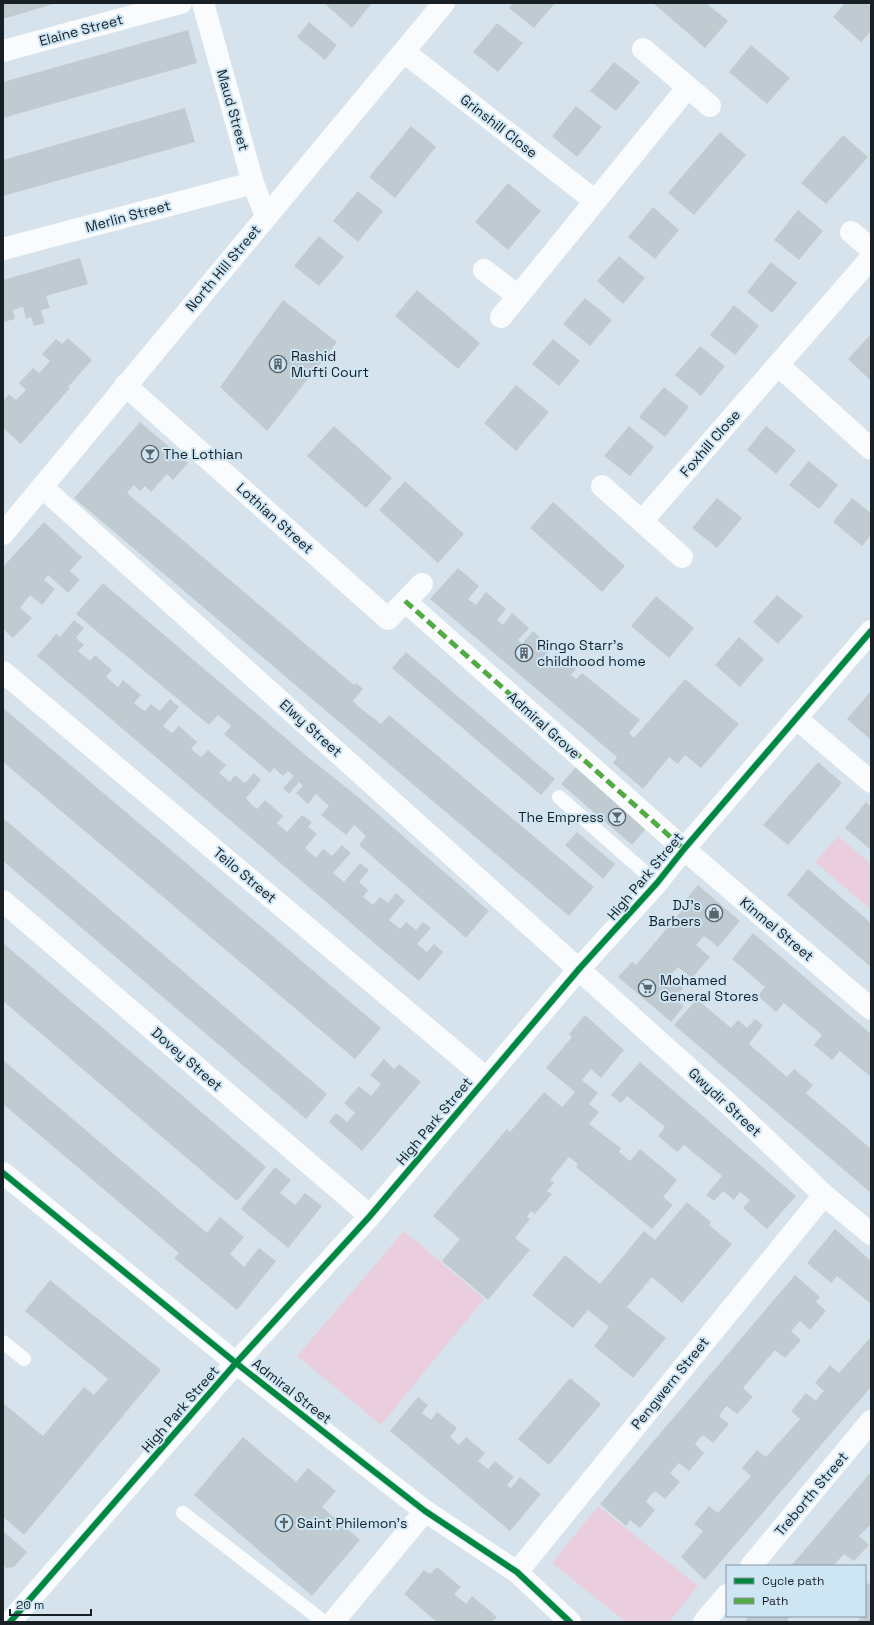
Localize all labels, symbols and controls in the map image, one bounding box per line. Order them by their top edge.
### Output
street label: Elaine Street [37,10,125,50]
street label: Maud Street [213,67,253,153]
street label: Grinshill Close [457,90,541,162]
street label: Merlin Street [83,196,173,236]
street label: North Hill Street [181,221,265,315]
place label: Rashid Mufti Court [291,347,369,381]
building icon: Rashid Mufti Court [268,354,288,374]
street label: Foxhill Close [676,406,744,480]
bar icon: The Lothian [140,444,160,464]
place label: The Lothian [163,445,243,463]
street label: Lothian Street [233,479,317,557]
place label: Ringo Starr's childhood home [537,636,646,670]
building icon: Ringo Starr's childhood home [514,643,534,663]
street label: Admiral Grove [504,688,584,762]
street label: Elwy Street [276,695,346,761]
bar icon: The Empress [607,807,627,827]
place label: The Empress [518,808,604,826]
street label: High Park Street [603,828,687,924]
street label: Teilo Street [210,843,280,907]
street label: Kinmel Street [736,893,818,965]
place label: DJ's Barbers [649,896,701,930]
shop icon: DJ's Barbers [704,903,724,923]
place label: Mohamed General Stores [660,971,759,1005]
supermarket icon: Mohamed General Stores [637,978,657,998]
street label: Dovey Street [148,1023,226,1095]
street label: Gwydir Street [685,1064,765,1140]
street label: High Park Street [392,1073,476,1169]
street label: Pengwern Street [627,1333,713,1433]
street label: Admiral Street [249,1354,335,1428]
street label: High Park Street [137,1362,223,1456]
street label: Treborth Street [770,1448,852,1540]
church icon: Saint Philemon's [274,1513,294,1533]
place label: Saint Philemon's [297,1514,407,1532]
legend [726,1565,866,1617]
text: Cycle path [762,1573,824,1589]
scale bar [10,1591,91,1617]
text: Path [762,1593,788,1609]
text: 20 m [16,1597,44,1613]

